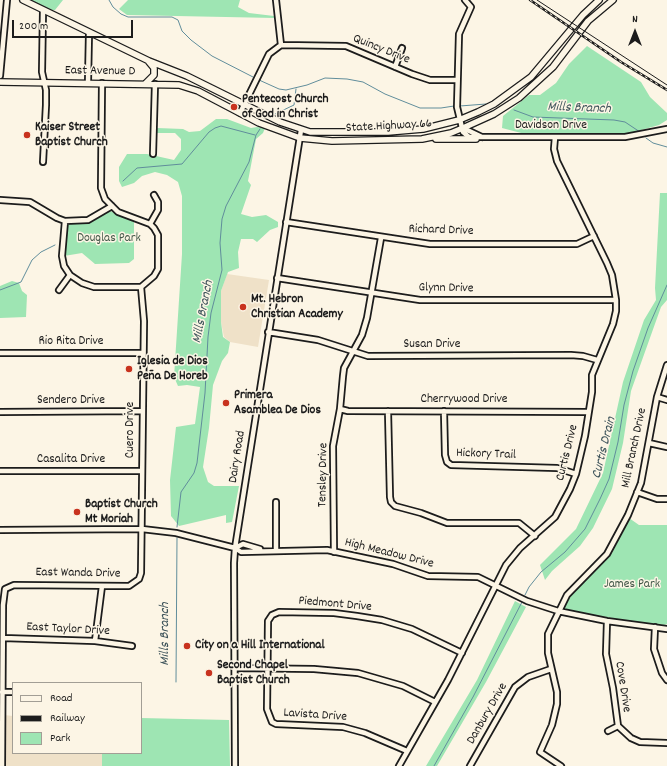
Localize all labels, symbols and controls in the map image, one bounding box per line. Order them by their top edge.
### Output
scale bar [14,12,135,38]
north arrow [615,12,655,52]
text: N [632,12,638,28]
text: 200 m [19,18,48,35]
street label: Quincy Drive [350,32,412,68]
street label: East Avenue D [65,64,135,80]
place label: Pentecost Church of God in Christ [242,92,328,123]
water label: Mills Branch [547,99,611,119]
marker: Pentecost Church of God in Christ [229,102,239,112]
street label: State Highway 66 [346,117,432,137]
street label: Davidson Drive [515,118,587,134]
place label: Kaiser Street Baptist Church [35,120,108,151]
marker: Kaiser Street Baptist Church [22,130,32,140]
street label: Richard Drive [408,222,474,240]
park label: Douglas Park [77,231,141,247]
water label: Mills Branch [190,279,218,345]
street label: Glynn Drive [418,281,474,297]
place label: Mt. Hebron Christian Academy [251,292,343,323]
marker: Mt. Hebron Christian Academy [238,302,248,312]
street label: Rio Rita Drive [38,334,104,350]
street label: Susan Drive [404,337,460,353]
place label: Iglesia de Dios Peña De Horeb [137,354,208,385]
marker: Iglesia de Dios Peña De Horeb [124,364,134,374]
place label: Primera Asamblea De Dios [234,388,321,419]
street label: Cherrywood Drive [420,392,508,408]
street label: Sendero Drive [37,393,105,409]
marker: Primera Asamblea De Dios [221,398,231,408]
street label: Cuero Drive [123,402,139,458]
street label: Mill Branch Drive [619,407,651,489]
water label: Curtis Drain [589,415,621,481]
street label: Curtis Drive [553,423,583,483]
street label: Dairy Road [226,430,250,484]
street label: Tensley Drive [316,443,332,507]
street label: Hickory Trail [456,446,516,464]
street label: Casalita Drive [37,452,105,468]
place label: Baptist Church Mt Moriah [85,497,158,528]
marker: Baptist Church Mt Moriah [72,507,82,517]
street label: High Meadow Drive [343,535,435,573]
street label: East Wanda Drive [35,565,121,583]
park label: James Park [604,577,660,593]
street label: Piedmont Drive [298,594,372,616]
water label: Mills Branch [158,602,174,666]
street label: East Taylor Drive [26,620,110,640]
place label: City on a Hill International [195,638,325,654]
marker: City on a Hill International [182,641,192,651]
place label: Second Chapel Baptist Church [217,658,290,689]
street label: Cove Drive [610,660,634,714]
marker: Second Chapel Baptist Church [204,668,214,678]
street label: Danbury Drive [464,681,512,747]
legend [12,682,142,754]
text: Road [50,690,72,707]
street label: Lavista Drive [283,706,347,726]
text: Railway [50,710,85,727]
text: Park [50,730,70,747]

